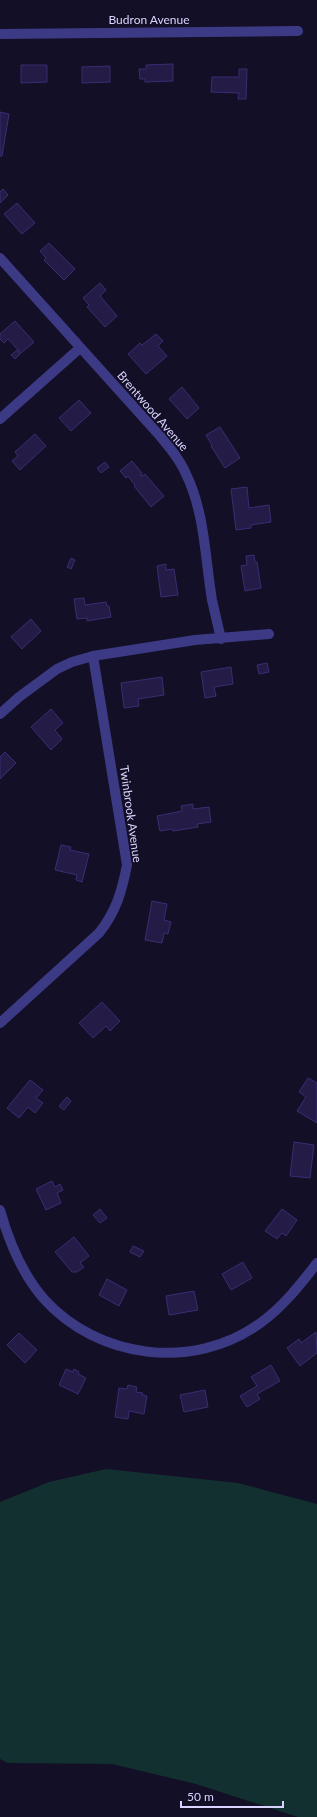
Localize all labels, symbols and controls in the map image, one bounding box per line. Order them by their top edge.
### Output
street label: Budron Avenue [108,12,190,27]
street label: Brentwood Avenue [114,368,192,454]
street label: Twinbrook Avenue [117,764,145,864]
scale bar [181,1783,283,1809]
text: 50 m [187,1789,214,1804]

